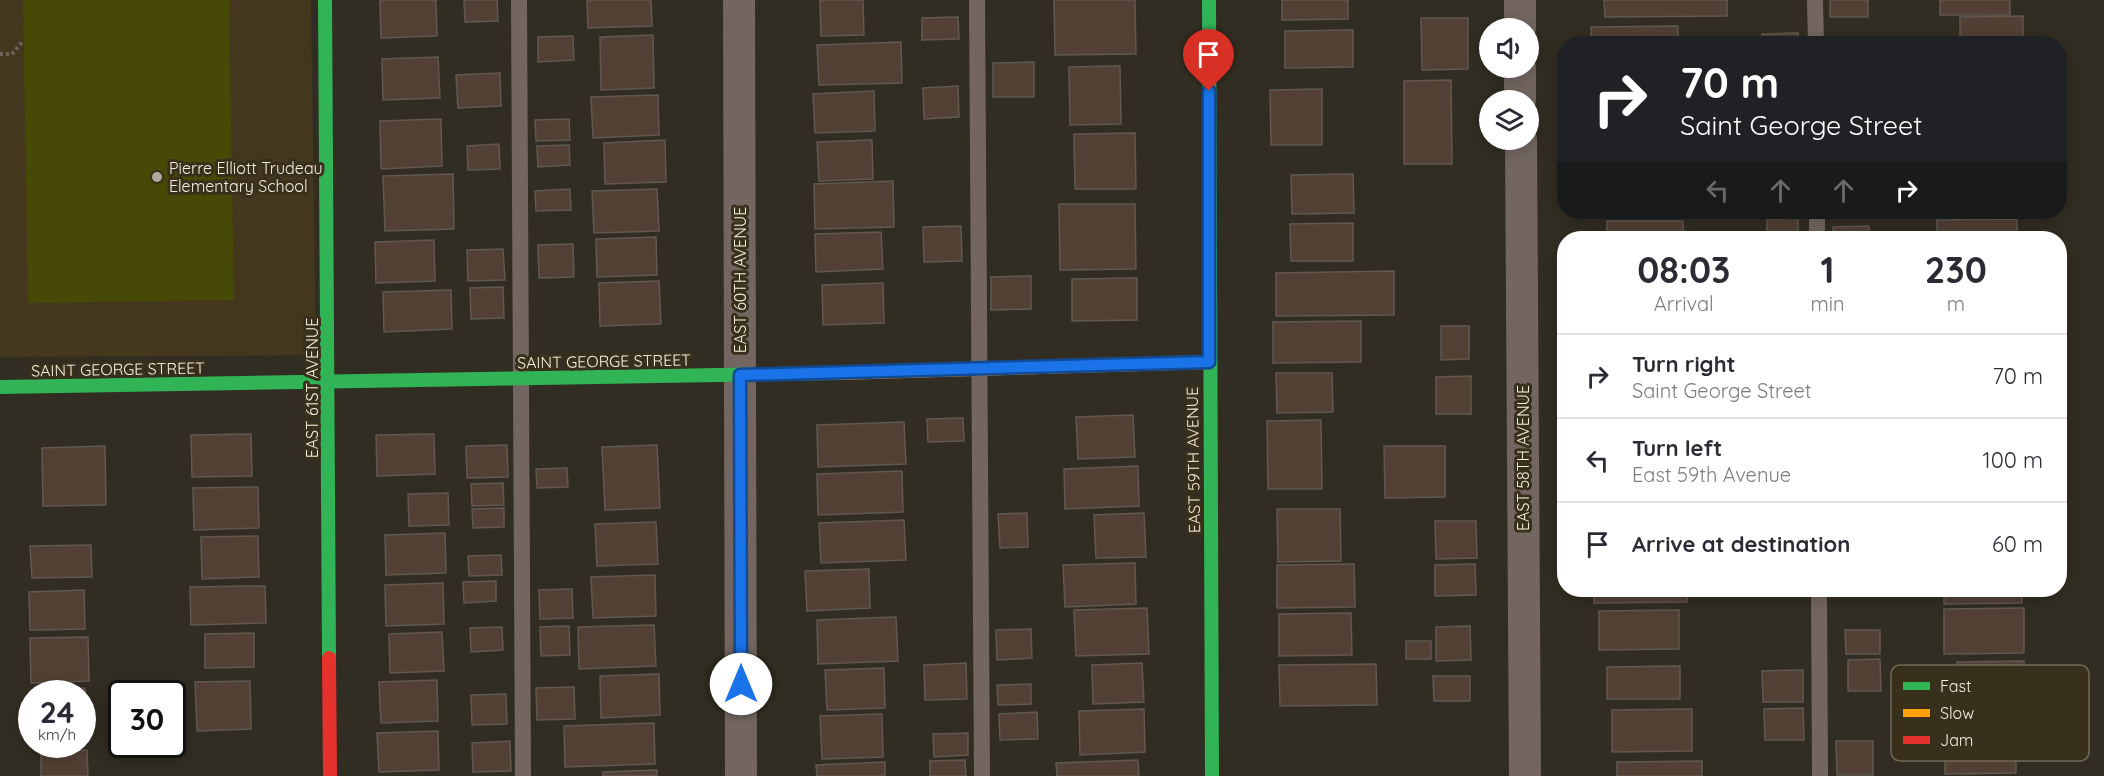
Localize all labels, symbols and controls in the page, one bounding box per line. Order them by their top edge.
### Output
map controls [1479,18,1539,150]
button: sound [1479,18,1539,78]
pin [1183,29,1234,91]
icon: arrive [1192,38,1225,71]
text: 70 m [1680,56,1779,109]
icon: right [1581,60,1659,138]
button: layers [1479,90,1539,150]
text: Saint George Street [1680,108,1923,142]
place label: Pierre Elliott Trudeau Elementary School [169,158,323,196]
marker: Pierre Elliott Trudeau Elementary School [150,170,164,184]
icon: left [1701,174,1734,207]
icon: ahead [1764,174,1797,207]
icon: ahead [1827,174,1860,207]
icon: right [1890,174,1923,207]
street label: EAST 60TH AVENUE [730,207,750,353]
text: 08:03 [1637,247,1730,292]
text: 1 [1821,247,1835,292]
text: 230 [1925,247,1987,292]
text: Arrival [1654,291,1714,316]
text: min [1811,291,1845,316]
text: m [1947,291,1965,316]
street label: EAST 61ST AVENUE [302,318,322,458]
street label: SAINT GEORGE STREET [517,349,691,373]
text: Turn right [1632,350,1736,378]
street label: SAINT GEORGE STREET [31,357,205,381]
icon: right [1581,360,1614,393]
text: 70 m [1993,362,2043,390]
text: Saint George Street [1632,378,1812,403]
street label: EAST 58TH AVENUE [1513,385,1533,531]
street label: EAST 59TH AVENUE [1182,387,1204,533]
text: Turn left [1632,434,1722,462]
icon: left [1581,444,1614,477]
text: 100 m [1983,446,2043,474]
text: East 59th Avenue [1632,462,1791,487]
icon: arrive [1581,528,1614,561]
text: Arrive at destination [1632,530,1850,558]
text: 60 m [1992,530,2043,558]
position arrow [709,652,773,716]
legend [1891,665,2089,761]
text: Fast [1940,676,1971,696]
speed limit sign: 30 [108,680,186,758]
text: 24 [40,693,74,731]
text: Slow [1940,703,1974,723]
text: km/h [38,725,76,744]
text: Jam [1940,730,1973,750]

